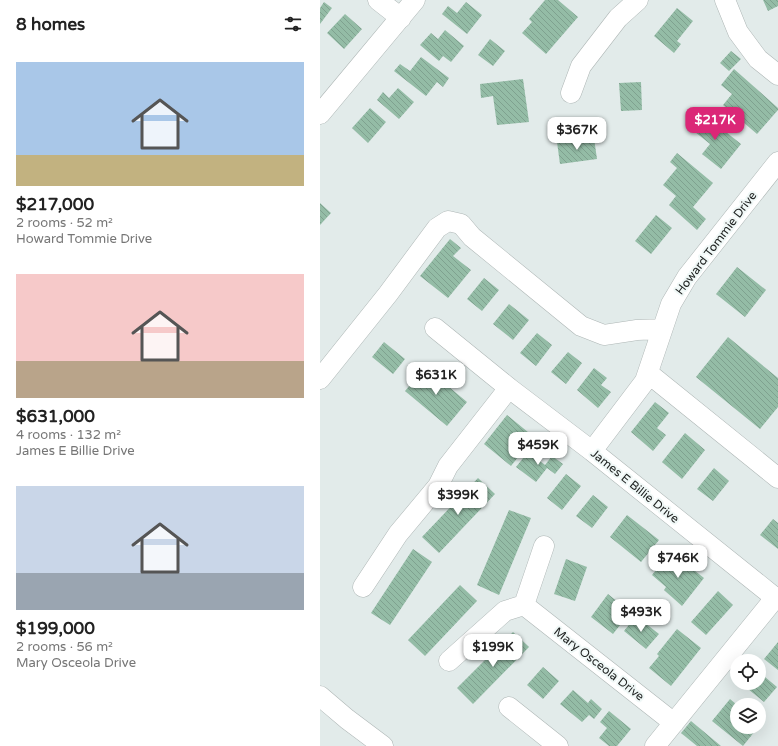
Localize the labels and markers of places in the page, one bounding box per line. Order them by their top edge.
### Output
pin: $217K [687,107,743,141]
pin: $367K [549,117,605,151]
pin: $631K [408,362,464,396]
pin: $459K [510,432,566,466]
pin: $399K [430,482,486,516]
pin: $746K [650,545,706,579]
pin: $493K [613,599,669,633]
pin: $199K [465,634,521,668]

